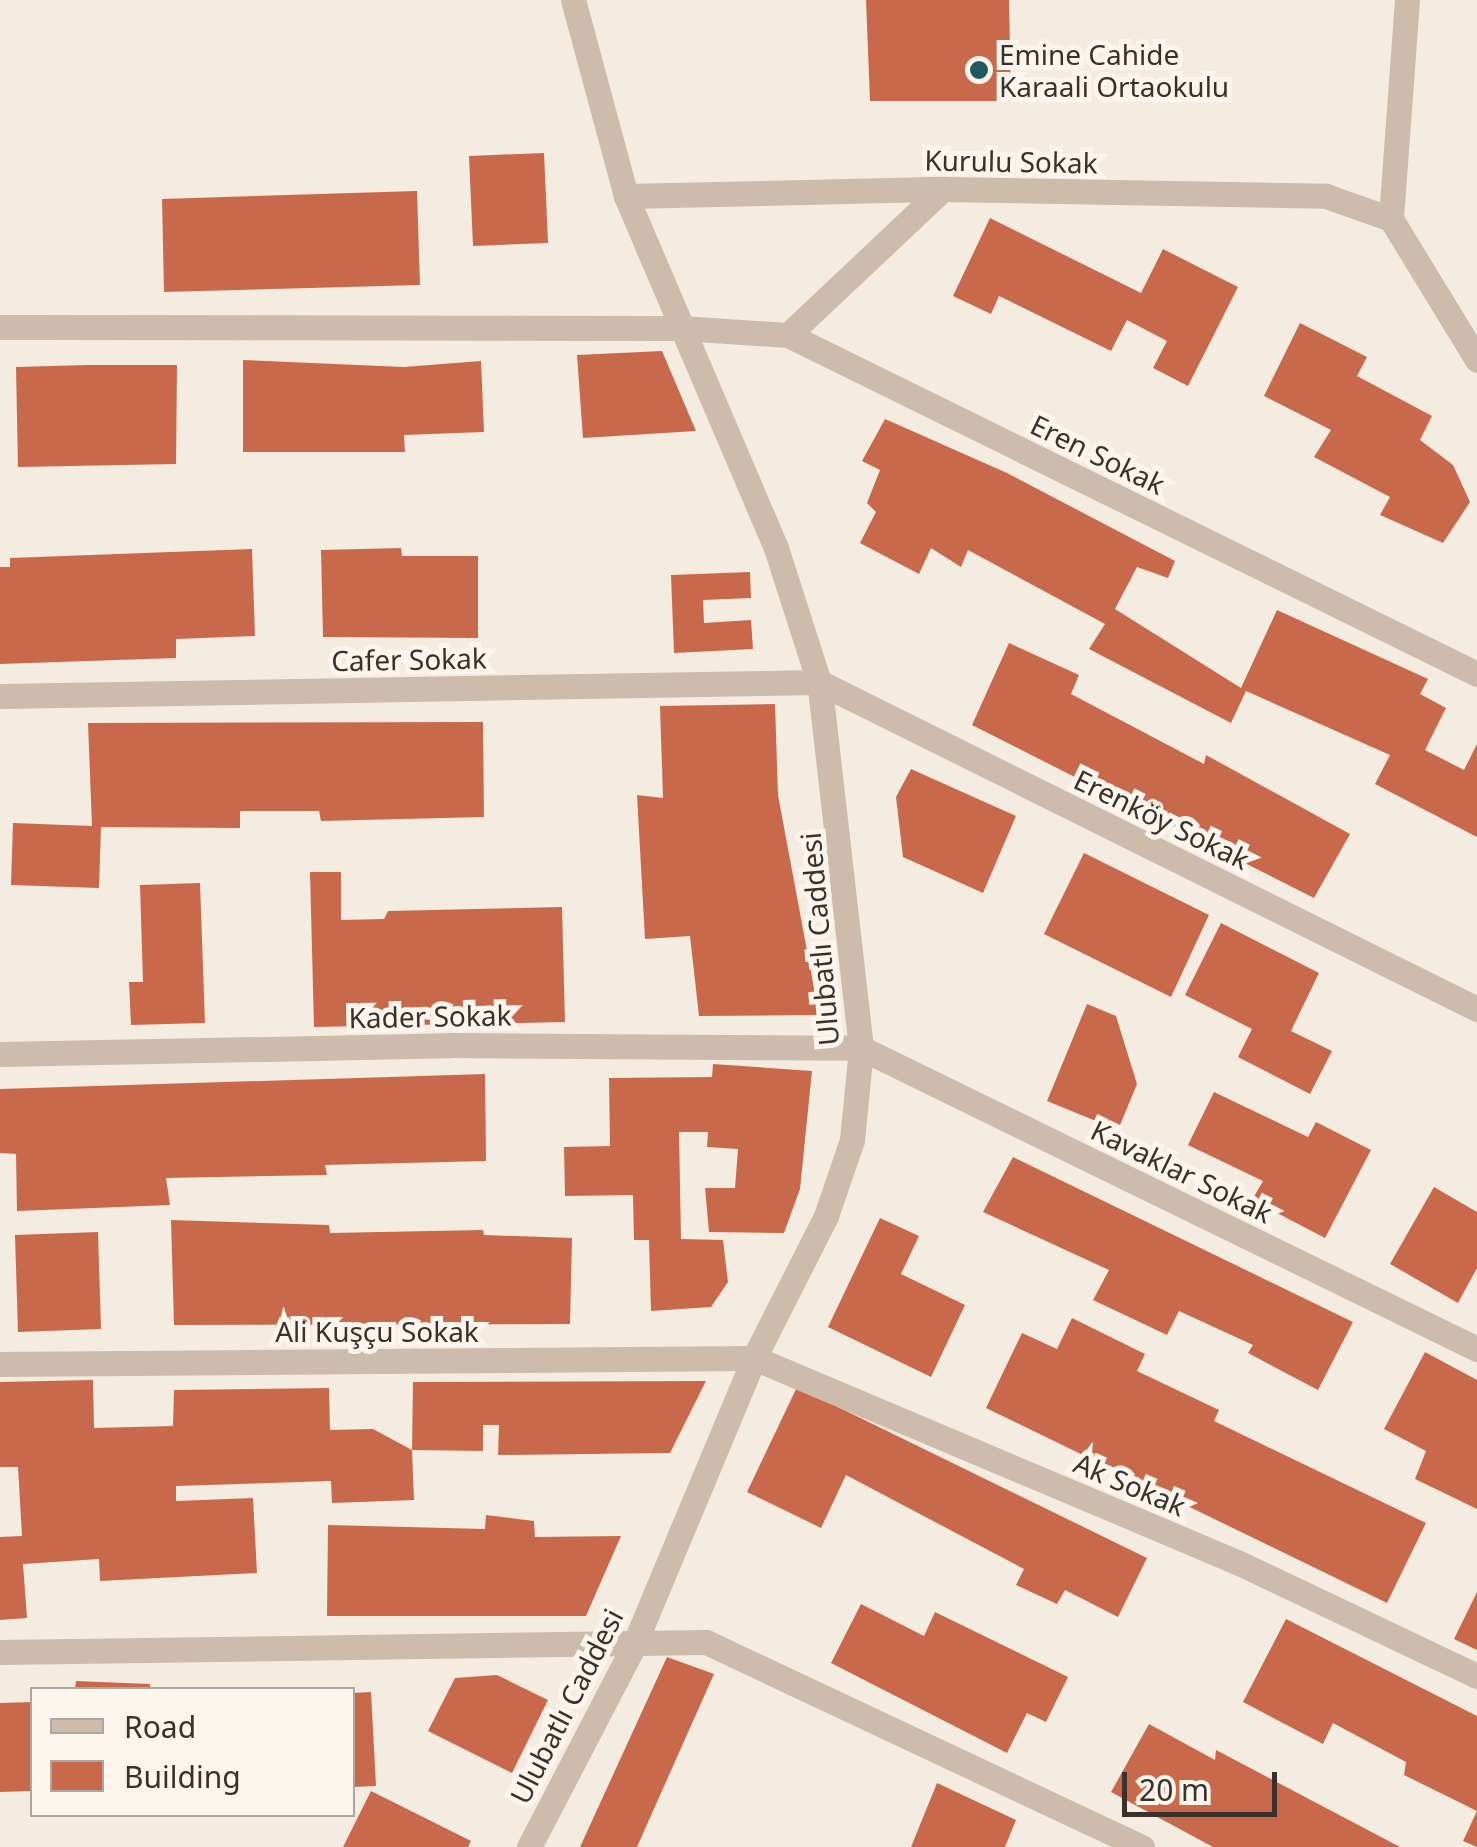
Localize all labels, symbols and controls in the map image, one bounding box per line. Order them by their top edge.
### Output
place label: Emine Cahide Karaali Ortaokulu [999,37,1229,103]
marker: Emine Cahide Karaali Ortaokulu [968,59,990,81]
street label: Kurulu Sokak [924,143,1098,179]
street label: Eren Sokak [1026,407,1170,501]
street label: Cafer Sokak [331,641,487,677]
street label: Erenköy Sokak [1069,762,1255,876]
street label: Ulubatlı Caddesi [793,831,845,1047]
street label: Kader Sokak [348,998,512,1034]
street label: Kavaklar Sokak [1086,1113,1278,1229]
street label: Ali Kuşçu Sokak [275,1314,479,1348]
street label: Ak Sokak [1069,1445,1191,1523]
street label: Ulubatlı Caddesi [502,1603,630,1809]
legend [30,1687,355,1817]
text: Road [124,1706,196,1747]
scale bar [1127,1752,1282,1814]
text: Building [124,1756,241,1797]
text: 20 m [1139,1769,1209,1810]

